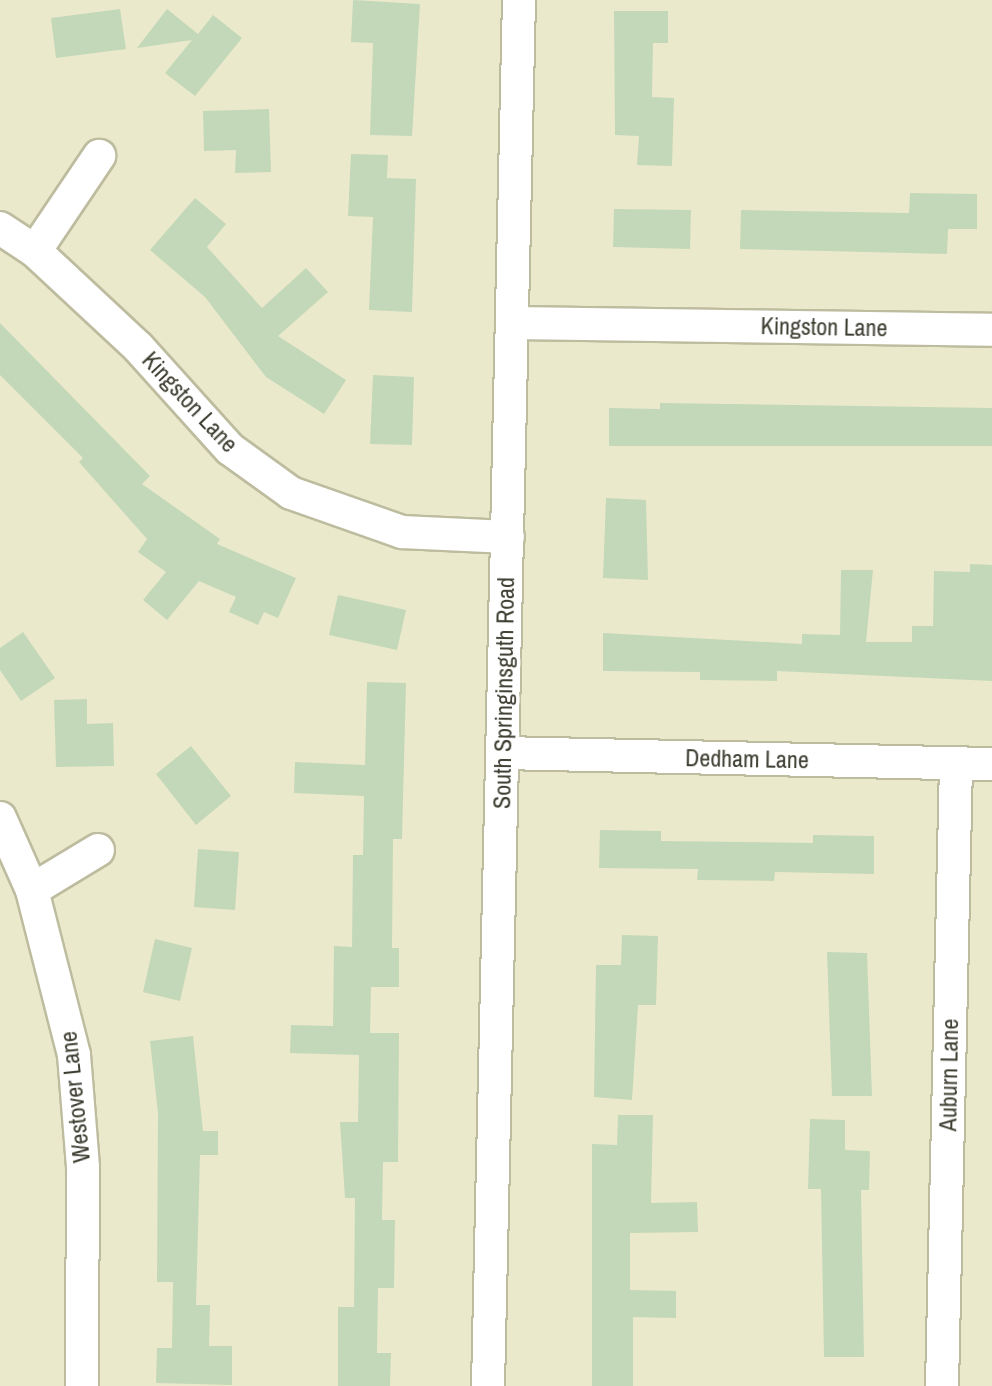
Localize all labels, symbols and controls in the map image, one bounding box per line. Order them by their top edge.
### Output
street label: Kingston Lane [760,311,888,343]
street label: Kingston Lane [136,346,244,458]
street label: South Springinsguth Road [488,577,520,809]
street label: Dedham Lane [685,744,809,774]
street label: Auburn Lane [934,1018,964,1132]
street label: Westover Lane [54,1030,96,1164]

